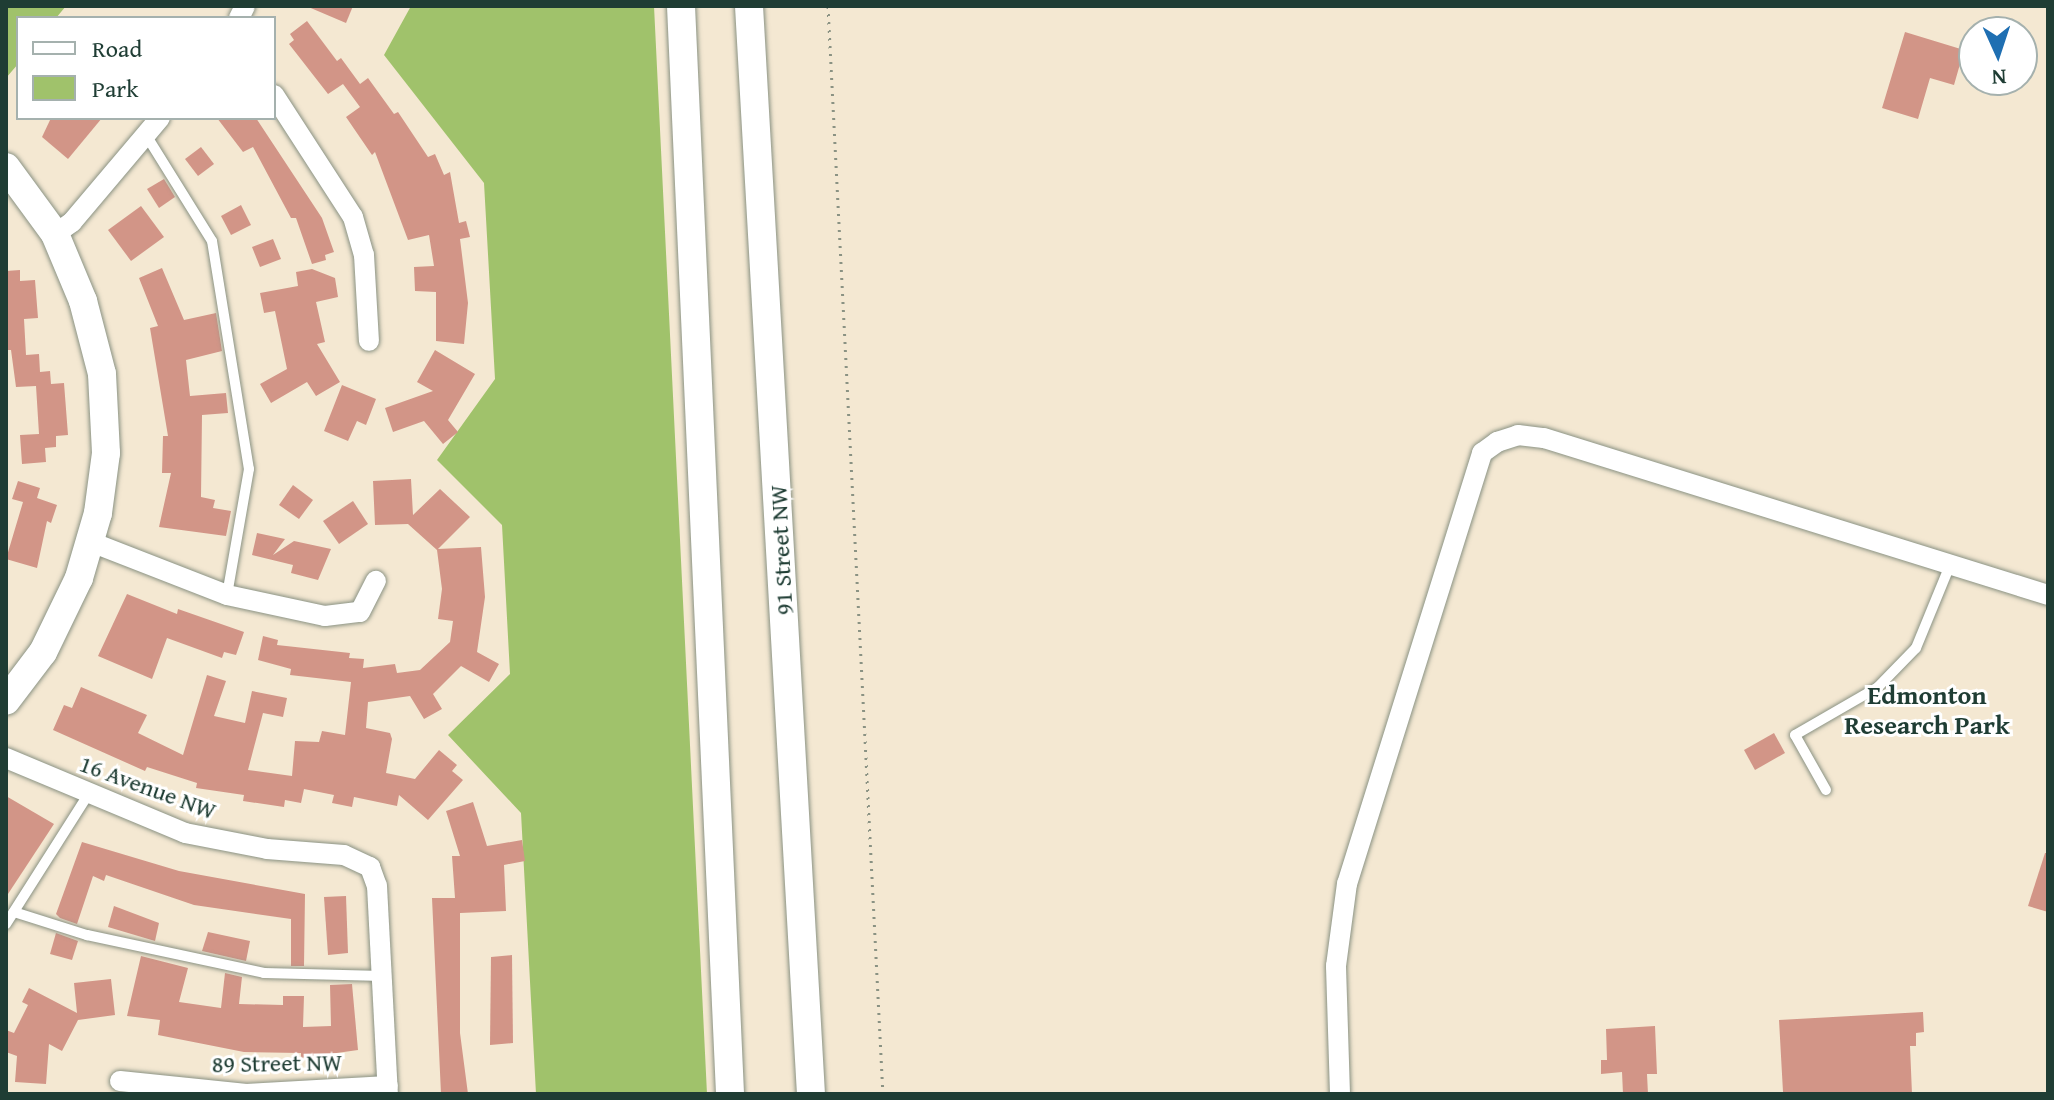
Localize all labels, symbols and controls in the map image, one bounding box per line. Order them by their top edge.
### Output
legend [16,16,276,120]
north arrow [1958,16,2038,96]
text: Road [92,31,142,66]
text: N [1991,62,2007,94]
text: Park [92,71,138,106]
street label: 91 Street NW [763,484,799,616]
district label: Edmonton Research Park [1844,679,2010,740]
street label: 16 Avenue NW [76,749,220,825]
street label: 89 Street NW [212,1047,342,1079]

